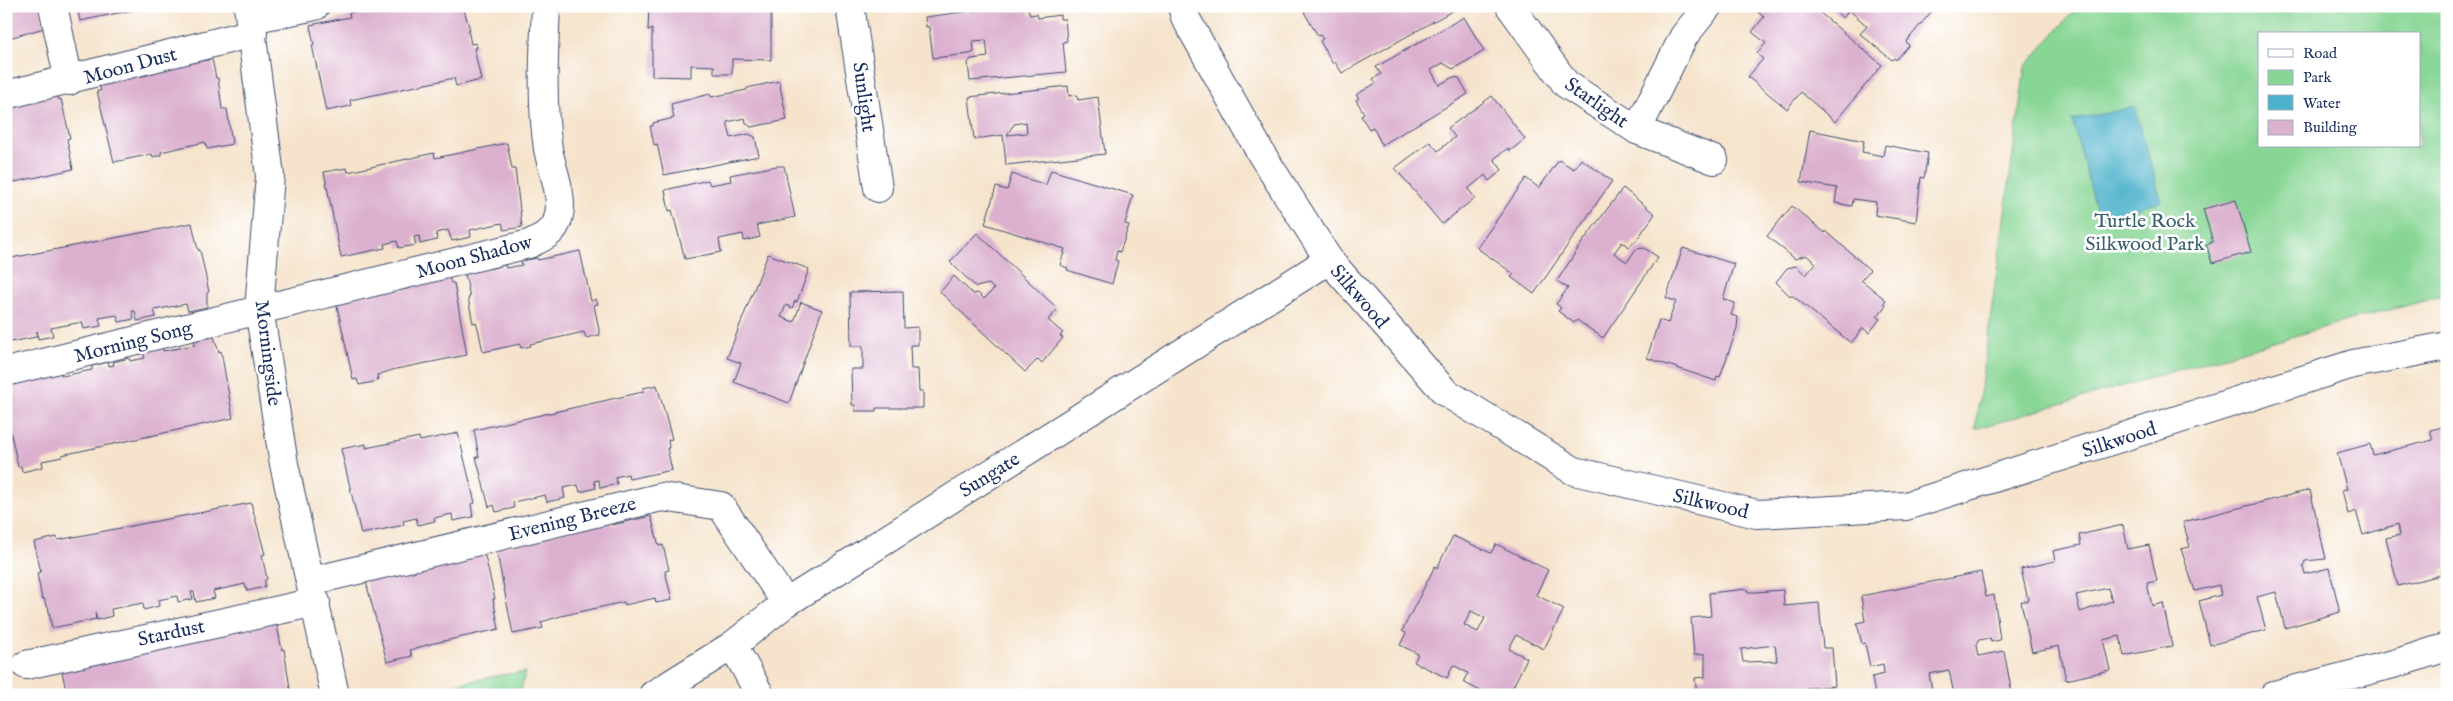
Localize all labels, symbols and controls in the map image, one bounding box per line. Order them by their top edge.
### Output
legend [2258,32,2420,148]
street label: Moon Dust [81,42,180,91]
text: Road [2303,44,2338,63]
street label: Sunlight [846,61,881,134]
text: Park [2303,68,2333,87]
street label: Starlight [1559,72,1633,134]
text: Water [2303,94,2341,113]
text: Building [2303,118,2358,137]
park label: Turtle Rock Silkwood Park [2085,209,2205,257]
street label: Moon Shadow [414,230,536,285]
street label: Silkwood [1324,260,1394,334]
street label: Morningside [249,299,286,407]
street label: Morning Song [72,315,196,369]
street label: Silkwood [2079,417,2160,464]
street label: Sungate [955,447,1025,504]
street label: Silkwood [1670,484,1751,525]
street label: Evening Breeze [506,491,639,547]
street label: Stardust [135,614,207,653]

